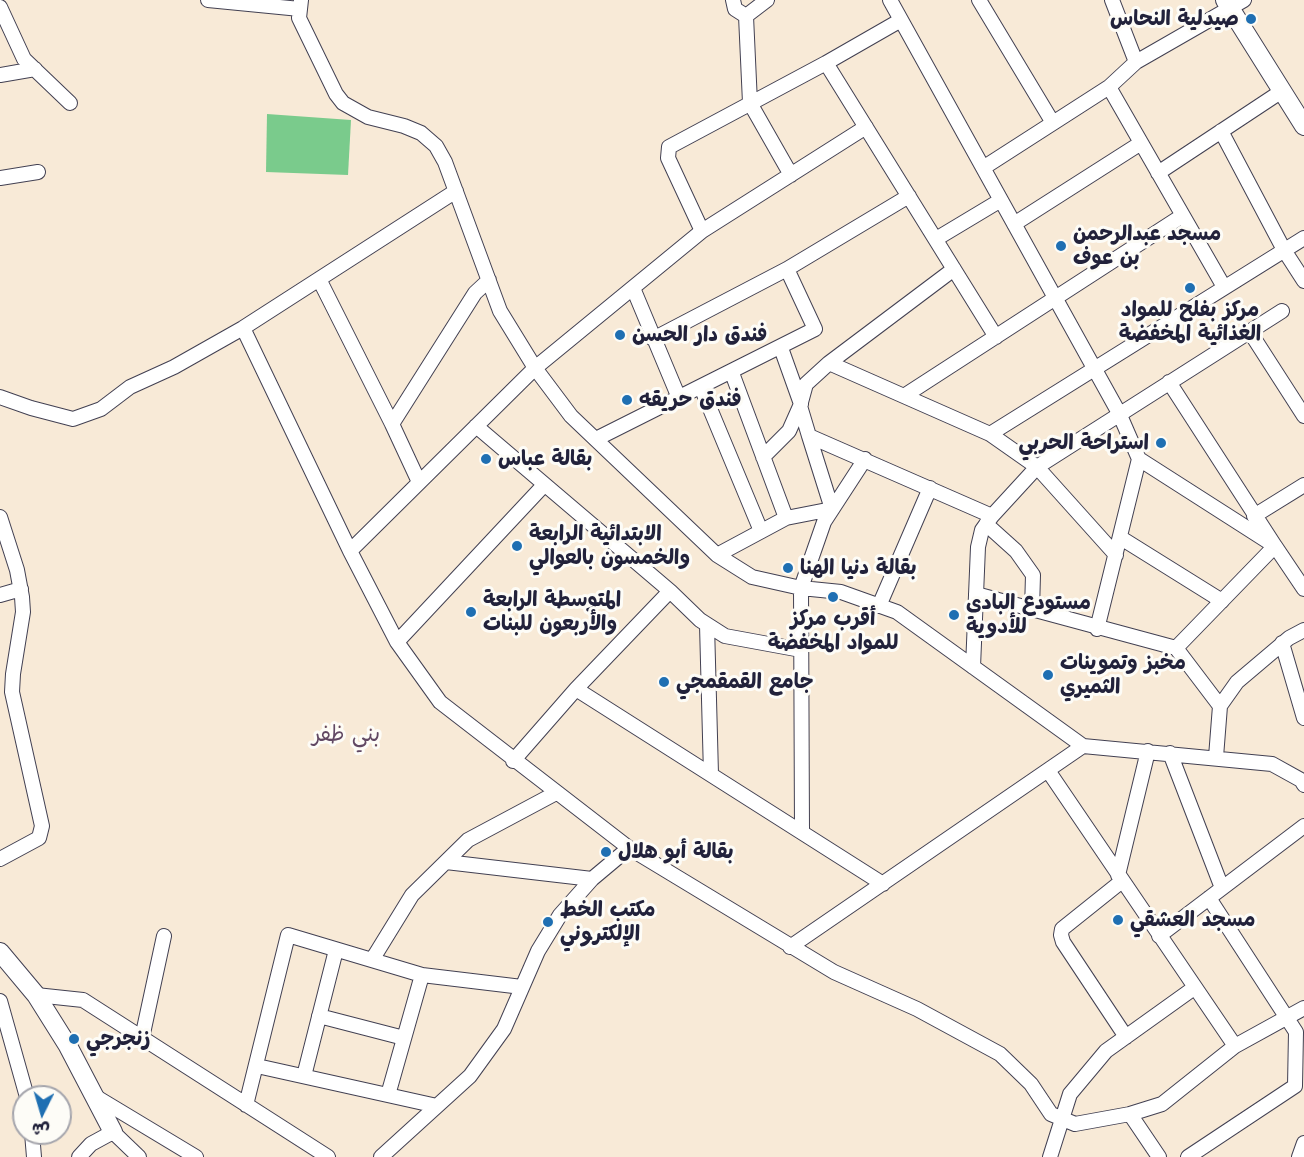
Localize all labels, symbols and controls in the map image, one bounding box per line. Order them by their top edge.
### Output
place label: صيدلية النحاس [1110,6,1239,32]
marker: صيدلية النحاس [1244,12,1258,26]
place label: مسجد عبدالرحمن بن عوف [1073,221,1221,271]
marker: مسجد عبدالرحمن بن عوف [1054,239,1068,253]
marker: مركز بفلح للمواد الغذائية المخفضة [1183,281,1197,295]
place label: مركز بفلح للمواد الغذائية المخفضة [1119,297,1261,347]
place label: فندق دار الحسن [632,322,767,348]
marker: فندق دار الحسن [613,328,627,342]
place label: فندق حريقه [639,387,742,413]
marker: فندق حريقه [620,393,634,407]
place label: استراحة الحربي [1018,430,1149,456]
marker: استراحة الحربي [1154,436,1168,450]
place label: بقالة عباس [498,446,592,472]
marker: بقالة عباس [479,452,493,466]
place label: الابتدائية الرابعة والخمسون بالعوالي [529,521,690,571]
marker: الابتدائية الرابعة والخمسون بالعوالي [510,539,524,553]
place label: بقالة دنيا الهنا [800,555,917,581]
marker: بقالة دنيا الهنا [781,561,795,575]
place label: المتوسطة الرابعة والأربعون للبنات [483,587,621,637]
marker: أقرب مركز للمواد المخفضة [826,590,840,604]
place label: مستودع البادى للأدوية [966,590,1091,640]
marker: المتوسطة الرابعة والأربعون للبنات [464,605,478,619]
place label: أقرب مركز للمواد المخفضة [768,606,898,656]
marker: مستودع البادى للأدوية [947,608,961,622]
place label: مخبز وتموينات الثميري [1060,650,1186,700]
marker: مخبز وتموينات الثميري [1041,668,1055,682]
place label: جامع القمقمجي [676,669,813,695]
marker: جامع القمقمجي [657,675,671,689]
district label: بني ظفر [312,722,380,748]
place label: بقالة أبو هلال [618,839,734,865]
marker: بقالة أبو هلال [599,845,613,859]
place label: مكتب الخط الإلكتروني [560,897,656,947]
place label: مسجد العشقي [1130,907,1255,933]
marker: مسجد العشقي [1111,913,1125,927]
marker: مكتب الخط الإلكتروني [541,915,555,929]
place label: زنجرجي [86,1026,150,1052]
marker: زنجرجي [67,1032,81,1046]
north arrow [12,1085,72,1145]
text: ش [31,1118,50,1144]

